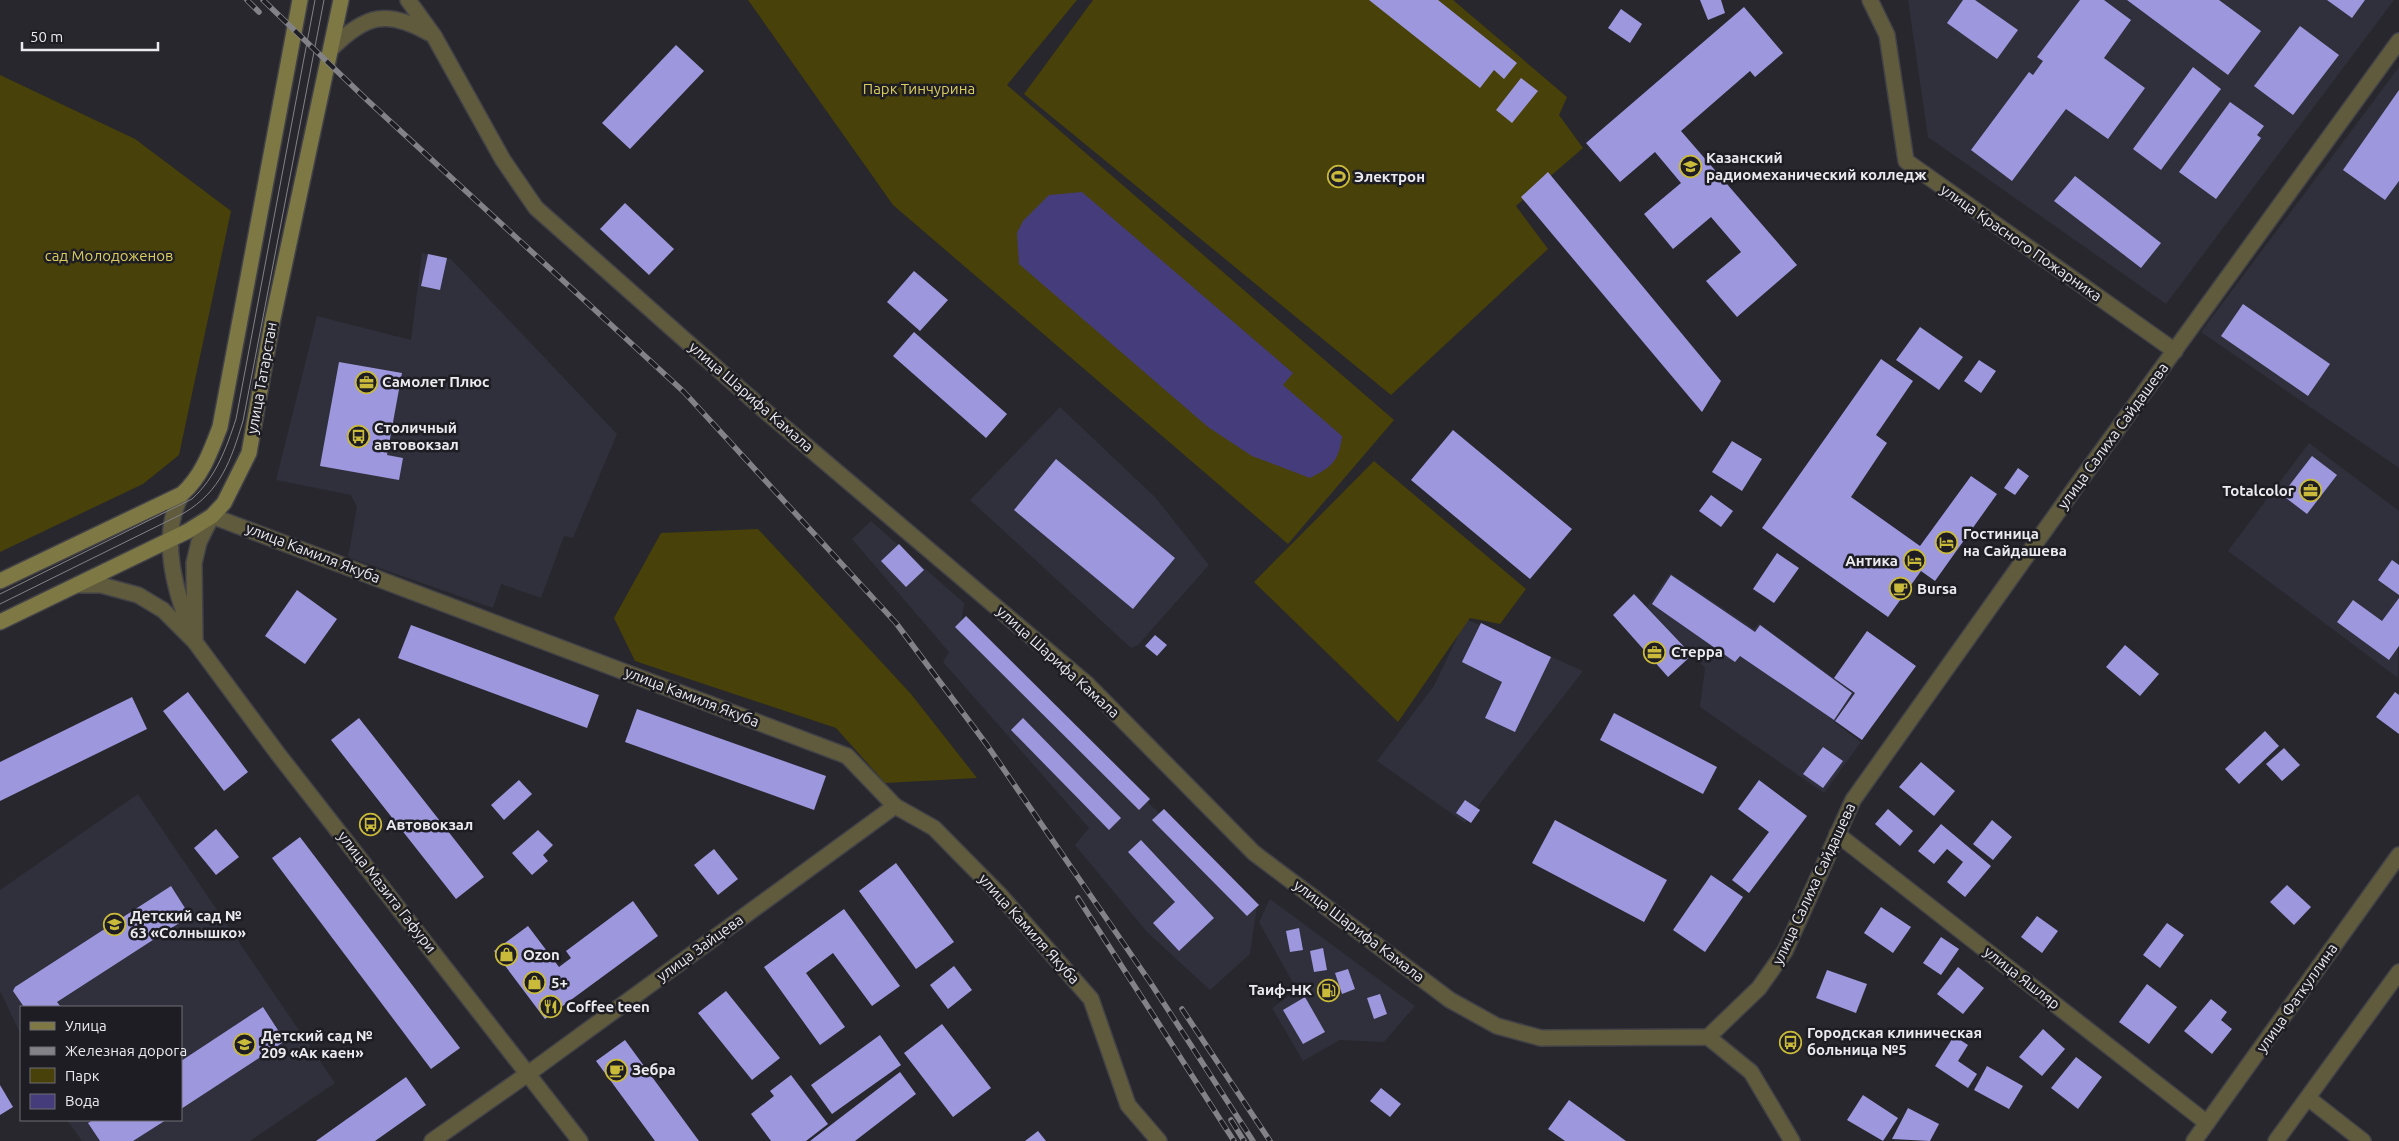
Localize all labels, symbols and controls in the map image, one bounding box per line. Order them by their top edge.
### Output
scale bar [22,20,159,52]
text: 50 m [30,28,63,45]
park label: Парк Тинчурина [863,80,975,97]
place label: Казанский радиомеханический колледж [1706,149,1927,183]
school or university icon: Казанский радиомеханический колледж [1678,155,1702,179]
sports icon: Электрон [1326,165,1350,189]
place label: Электрон [1354,168,1425,185]
street label: улица Красного Пожарника [1938,180,2105,305]
park label: сад Молодоженов [45,247,173,264]
street label: улица Татарстан [243,321,280,435]
street label: улица Шарифа Камала [686,338,817,455]
street label: улица Салиха Сайдашева [2054,359,2171,512]
office icon: Самолет Плюс [354,370,378,394]
place label: Самолет Плюс [382,373,489,390]
place label: Столичный автовокзал [374,419,459,453]
bus stop icon: Столичный автовокзал [346,425,370,449]
office icon: Totalcolor [2298,479,2322,503]
place label: Totalcolor [2222,482,2295,499]
street label: улица Камиля Якуба [244,519,383,586]
place label: Гостиница на Сайдашева [1963,525,2067,559]
hotel icon: Гостиница на Сайдашева [1935,531,1959,555]
hotel icon: Антика [1902,549,1926,573]
place label: Антика [1845,552,1898,569]
cafe icon: Bursa [1889,577,1913,601]
place label: Bursa [1917,580,1957,597]
street label: улица Шарифа Камала [994,602,1123,721]
office icon: Стерра [1643,640,1667,664]
place label: Стерра [1671,643,1723,660]
street label: улица Камиля Якуба [623,663,762,730]
street label: улица Салиха Сайдашева [1769,800,1859,967]
bus stop icon: Автовокзал [358,813,382,837]
place label: Автовокзал [386,816,473,833]
street label: улица Мазита Гафури [335,828,440,956]
street label: улица Камиля Якуба [975,870,1083,987]
street label: улица Шарифа Камала [1291,876,1428,985]
place label: Детский сад № 63 «Солнышко» [130,907,246,941]
street label: улица Зайцева [653,911,746,985]
school or university icon: Детский сад № 63 «Солнышко» [102,913,126,937]
street label: улица Фаткуллина [2253,940,2341,1056]
shop icon: Ozon [495,943,519,967]
street label: улица Яшляр [1981,943,2064,1013]
place label: Ozon [523,946,560,963]
shop icon: 5+ [523,971,547,995]
place label: 5+ [551,974,568,991]
fuel station icon: Таиф-НК [1316,978,1340,1002]
place label: Таиф-НК [1249,981,1312,998]
restaurant icon: Coffee teen [538,995,562,1019]
place label: Coffee teen [566,998,650,1015]
legend [20,1006,182,1121]
text: Улица [65,1017,107,1034]
place label: Городская клиническая больница №5 [1807,1024,1982,1058]
place label: Детский сад № 209 «Ак каен» [261,1027,373,1061]
bus stop icon: Городская клиническая больница №5 [1779,1030,1803,1054]
school or university icon: Детский сад № 209 «Ак каен» [233,1033,257,1057]
text: Железная дорога [65,1042,187,1059]
cafe icon: Зебра [604,1058,628,1082]
place label: Зебра [632,1061,676,1078]
text: Парк [65,1067,100,1084]
text: Вода [65,1092,100,1109]

